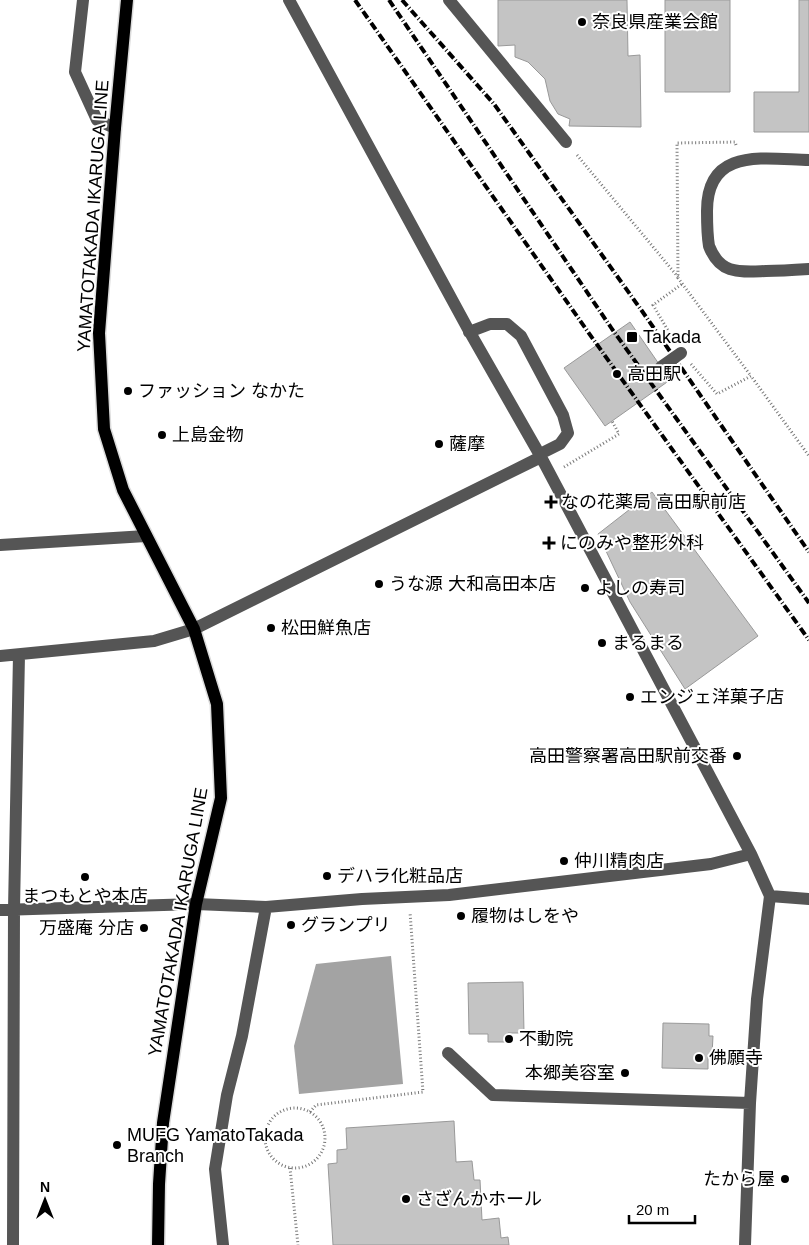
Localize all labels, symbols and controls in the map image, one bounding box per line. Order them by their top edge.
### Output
place label: 奈良県産業会館 [592,12,718,32]
marker: 奈良県産業会館 [576,16,588,28]
street label: YAMATOTAKADA IKARUGA LINE [74,79,112,353]
place label: Takada [643,327,702,347]
marker: Takada [625,330,639,344]
place label: 高田駅 [627,364,681,384]
marker: 高田駅 [611,368,623,380]
place label: ファッション なかた [138,381,305,401]
marker: ファッション なかた [122,385,134,397]
place label: 上島金物 [172,425,244,445]
marker: 上島金物 [156,429,168,441]
place label: 薩摩 [449,434,485,454]
marker: 薩摩 [433,438,445,450]
place label: なの花薬局 高田駅前店 [561,492,746,512]
marker: なの花薬局 高田駅前店 [545,496,557,508]
place label: にのみや整形外科 [560,533,704,553]
marker: にのみや整形外科 [542,536,556,550]
place label: うな源 大和高田本店 [389,574,556,594]
marker: うな源 大和高田本店 [373,578,385,590]
place label: よしの寿司 [595,578,685,598]
marker: よしの寿司 [579,582,591,594]
place label: 松田鮮魚店 [281,618,371,638]
marker: 松田鮮魚店 [265,622,277,634]
place label: まるまる [612,633,684,653]
marker: まるまる [596,637,608,649]
place label: エンジェ洋菓子店 [640,687,784,707]
marker: エンジェ洋菓子店 [624,691,636,703]
place label: 高田警察署高田駅前交番 [529,746,727,766]
marker: 高田警察署高田駅前交番 [731,750,743,762]
street label: YAMATOTAKADA IKARUGA LINE [144,786,212,1058]
place label: 仲川精肉店 [574,851,664,871]
marker: 仲川精肉店 [558,855,570,867]
place label: デハラ化粧品店 [337,866,463,886]
marker: デハラ化粧品店 [321,870,333,882]
marker: まつもとや本店 [79,871,91,883]
place label: まつもとや本店 [22,886,148,906]
place label: 履物はしをや [471,906,579,926]
marker: 履物はしをや [455,910,467,922]
place label: グランプリ [301,915,390,935]
place label: 万盛庵 分店 [39,918,134,938]
marker: グランプリ [285,919,297,931]
marker: 万盛庵 分店 [138,922,150,934]
place label: 不動院 [519,1029,573,1049]
marker: 不動院 [503,1033,515,1045]
place label: 佛願寺 [709,1048,763,1068]
marker: 佛願寺 [693,1052,705,1064]
place label: 本郷美容室 [525,1063,615,1083]
marker: 本郷美容室 [619,1067,631,1079]
place label: MUFG YamatoTakada Branch [127,1125,304,1166]
marker: MUFG YamatoTakada Branch [111,1139,123,1151]
place label: たから屋 [703,1169,775,1189]
marker: たから屋 [779,1173,791,1185]
north arrow [20,1175,70,1225]
text: N [40,1179,50,1195]
place label: さざんかホール [416,1189,542,1209]
scale bar [629,1192,695,1224]
marker: さざんかホール [400,1193,412,1205]
text: 20 m [636,1201,669,1218]

